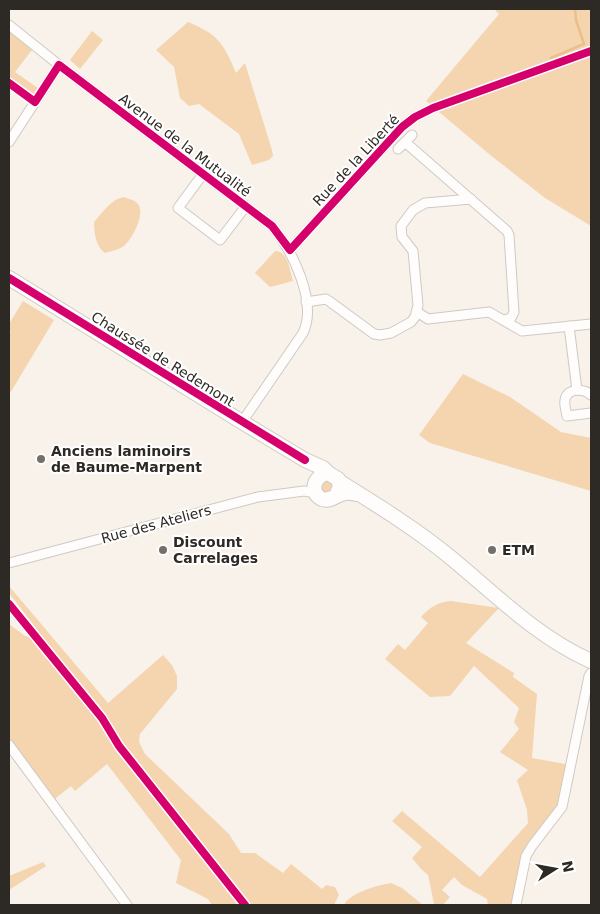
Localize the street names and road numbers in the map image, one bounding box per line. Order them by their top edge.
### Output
street label: Avenue de la Mutualité [116,90,254,200]
street label: Rue de la Liberté [310,111,402,209]
street label: Chaussée de Redemont [88,308,238,410]
street label: Rue des Ateliers [99,502,213,546]

